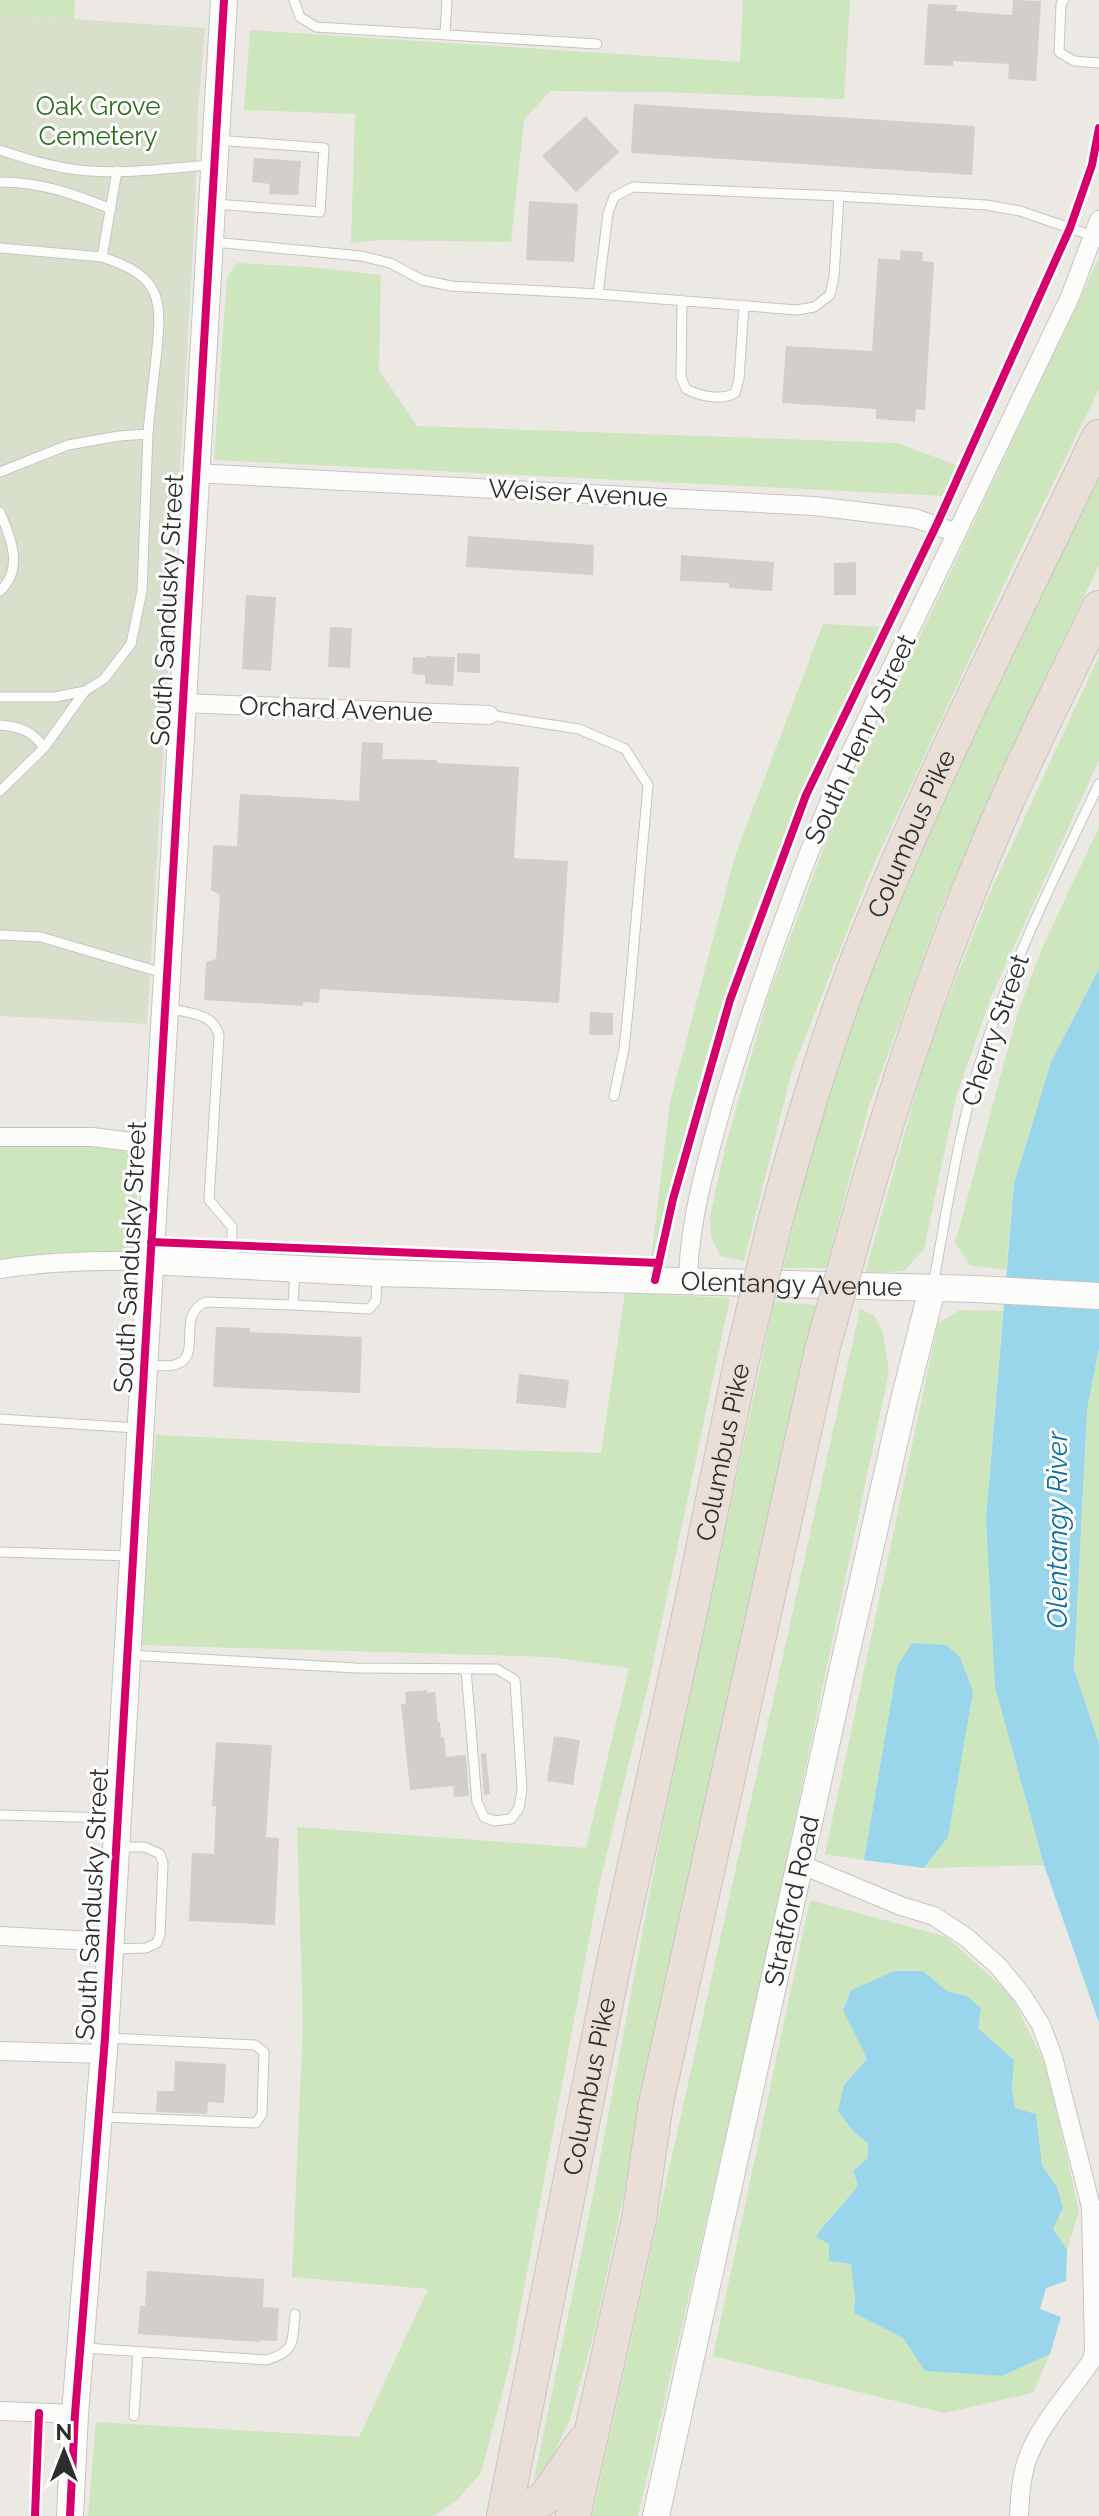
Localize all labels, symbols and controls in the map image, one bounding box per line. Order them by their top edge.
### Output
park label: Oak Grove Cemetery [36,91,160,151]
street label: South Sandusky Street [145,473,189,747]
street label: Weiser Avenue [487,473,669,513]
street label: South Henry Street [798,629,922,849]
street label: Orchard Avenue [239,691,433,727]
street label: Columbus Pike [861,745,962,922]
street label: Cherry Street [955,950,1035,1110]
street label: South Sandusky Street [108,1120,152,1394]
street label: Olentangy Avenue [680,1266,903,1302]
street label: Columbus Pike [690,1361,756,1544]
water label: Olentangy River [1041,1430,1074,1629]
street label: South Sandusky Street [70,1767,114,2041]
street label: Stratford Road [758,1813,825,1989]
street label: Columbus Pike [557,1995,622,2178]
north arrow [24,2412,104,2492]
text: N [56,2419,72,2445]

